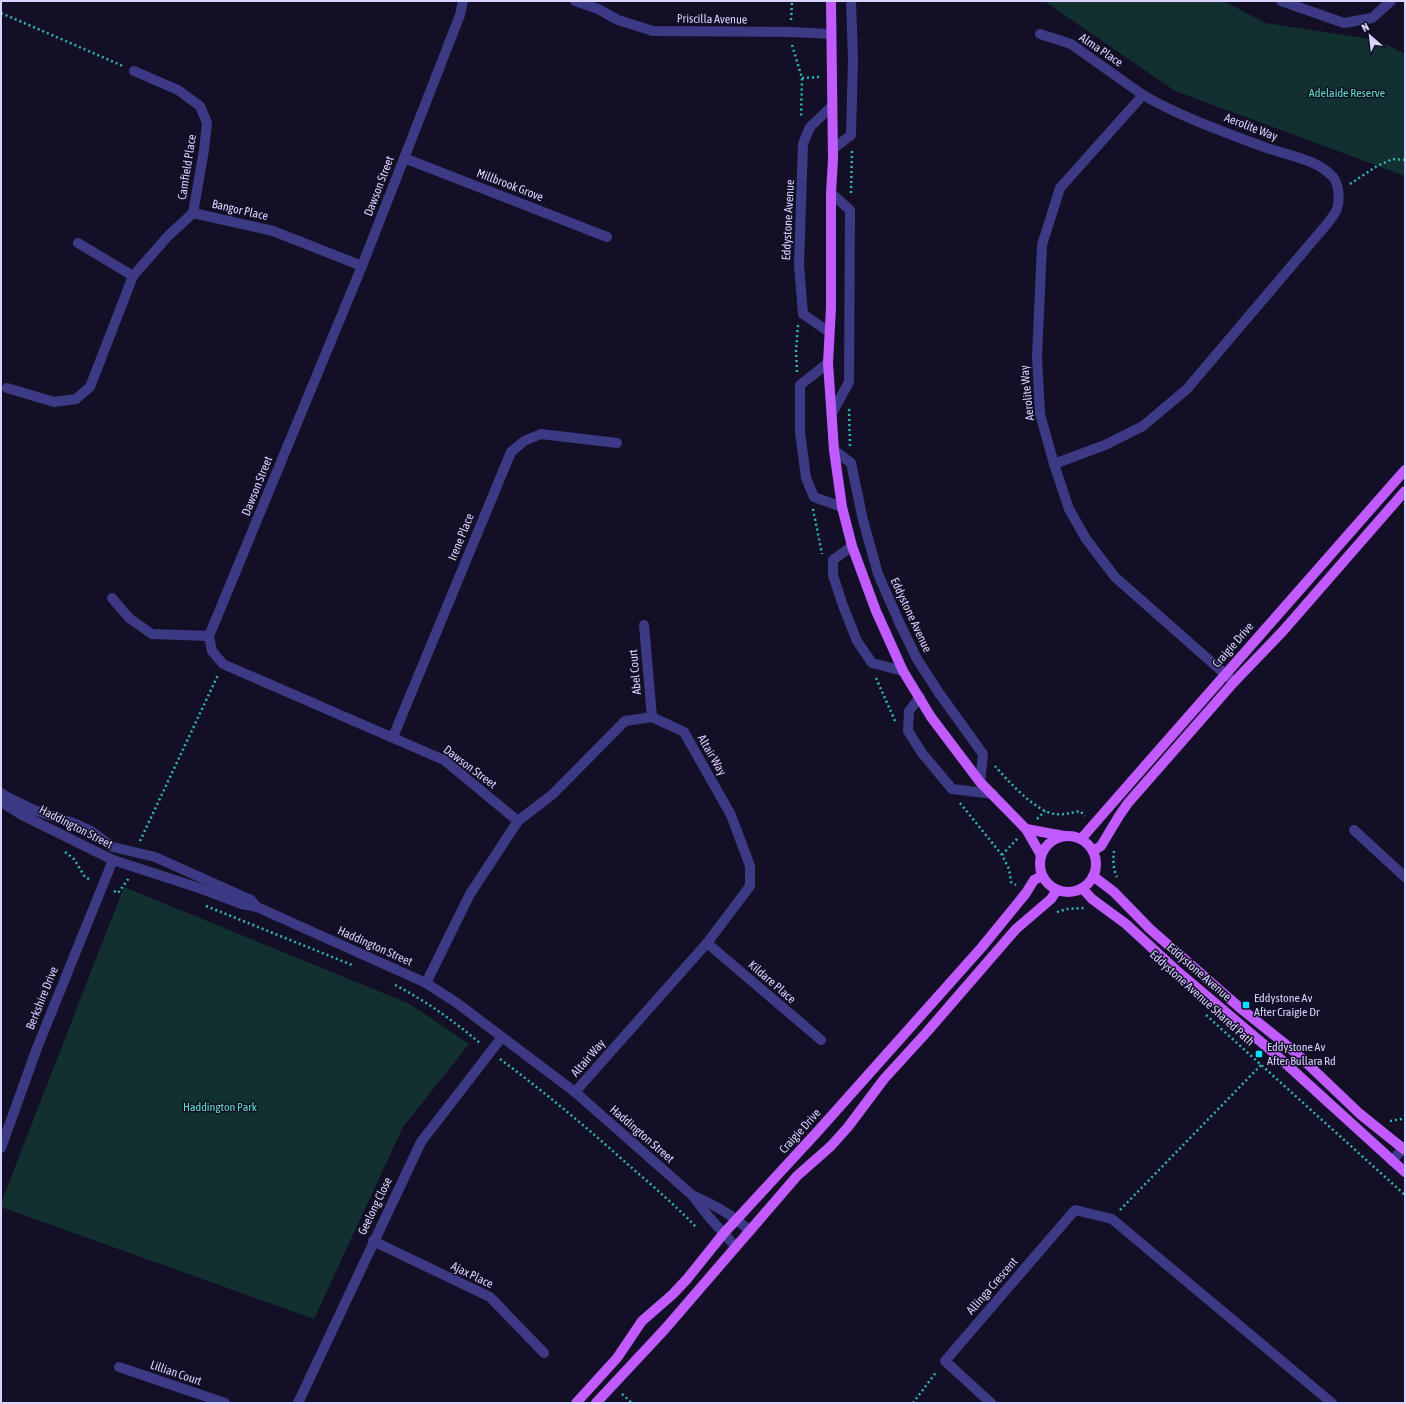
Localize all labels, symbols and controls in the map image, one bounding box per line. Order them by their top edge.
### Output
street label: Priscilla Avenue [677,11,747,27]
north arrow [1350,16,1390,56]
text: N [1360,20,1371,34]
street label: Alma Place [1077,30,1125,70]
park label: Adelaide Reserve [1309,86,1385,100]
street label: Aerolite Way [1222,110,1280,144]
street label: Camfield Place [175,133,199,201]
street label: Dawson Street [361,154,397,218]
street label: Millbrook Grove [475,166,545,204]
street label: Eddystone Avenue [779,179,797,261]
street label: Bangor Place [210,197,270,223]
street label: Aerolite Way [1017,364,1037,421]
street label: Dawson Street [239,454,276,518]
street label: Irene Place [445,511,477,563]
street label: Eddystone Avenue [888,575,934,655]
street label: Craigie Drive [1210,620,1256,670]
street label: Abel Court [626,648,644,695]
street label: Altair Way [695,732,729,778]
street label: Dawson Street [441,742,500,792]
street label: Haddington Street [37,803,115,852]
street label: Haddington Street [335,923,415,969]
street label: Eddystone Avenue [1164,940,1234,1004]
street label: Eddystone Avenue Shared Path [1147,947,1257,1049]
street label: Kildare Place [745,958,799,1006]
street label: Berkshire Drive [23,964,61,1032]
place label: Eddystone Av After Craigie Dr [1254,991,1320,1019]
marker: Eddystone Av After Craigie Dr [1241,1000,1251,1010]
street label: Altair Way [568,1036,608,1080]
place label: Eddystone Av After Bullara Rd [1267,1040,1336,1068]
marker: Eddystone Av After Bullara Rd [1254,1049,1264,1059]
park label: Haddington Park [183,1100,258,1114]
street label: Haddington Street [607,1102,677,1166]
street label: Craigie Drive [776,1106,824,1156]
street label: Geelong Close [355,1175,395,1237]
street label: Allinga Crescent [964,1254,1021,1317]
street label: Ajax Place [449,1259,495,1291]
street label: Lillian Court [149,1358,204,1388]

